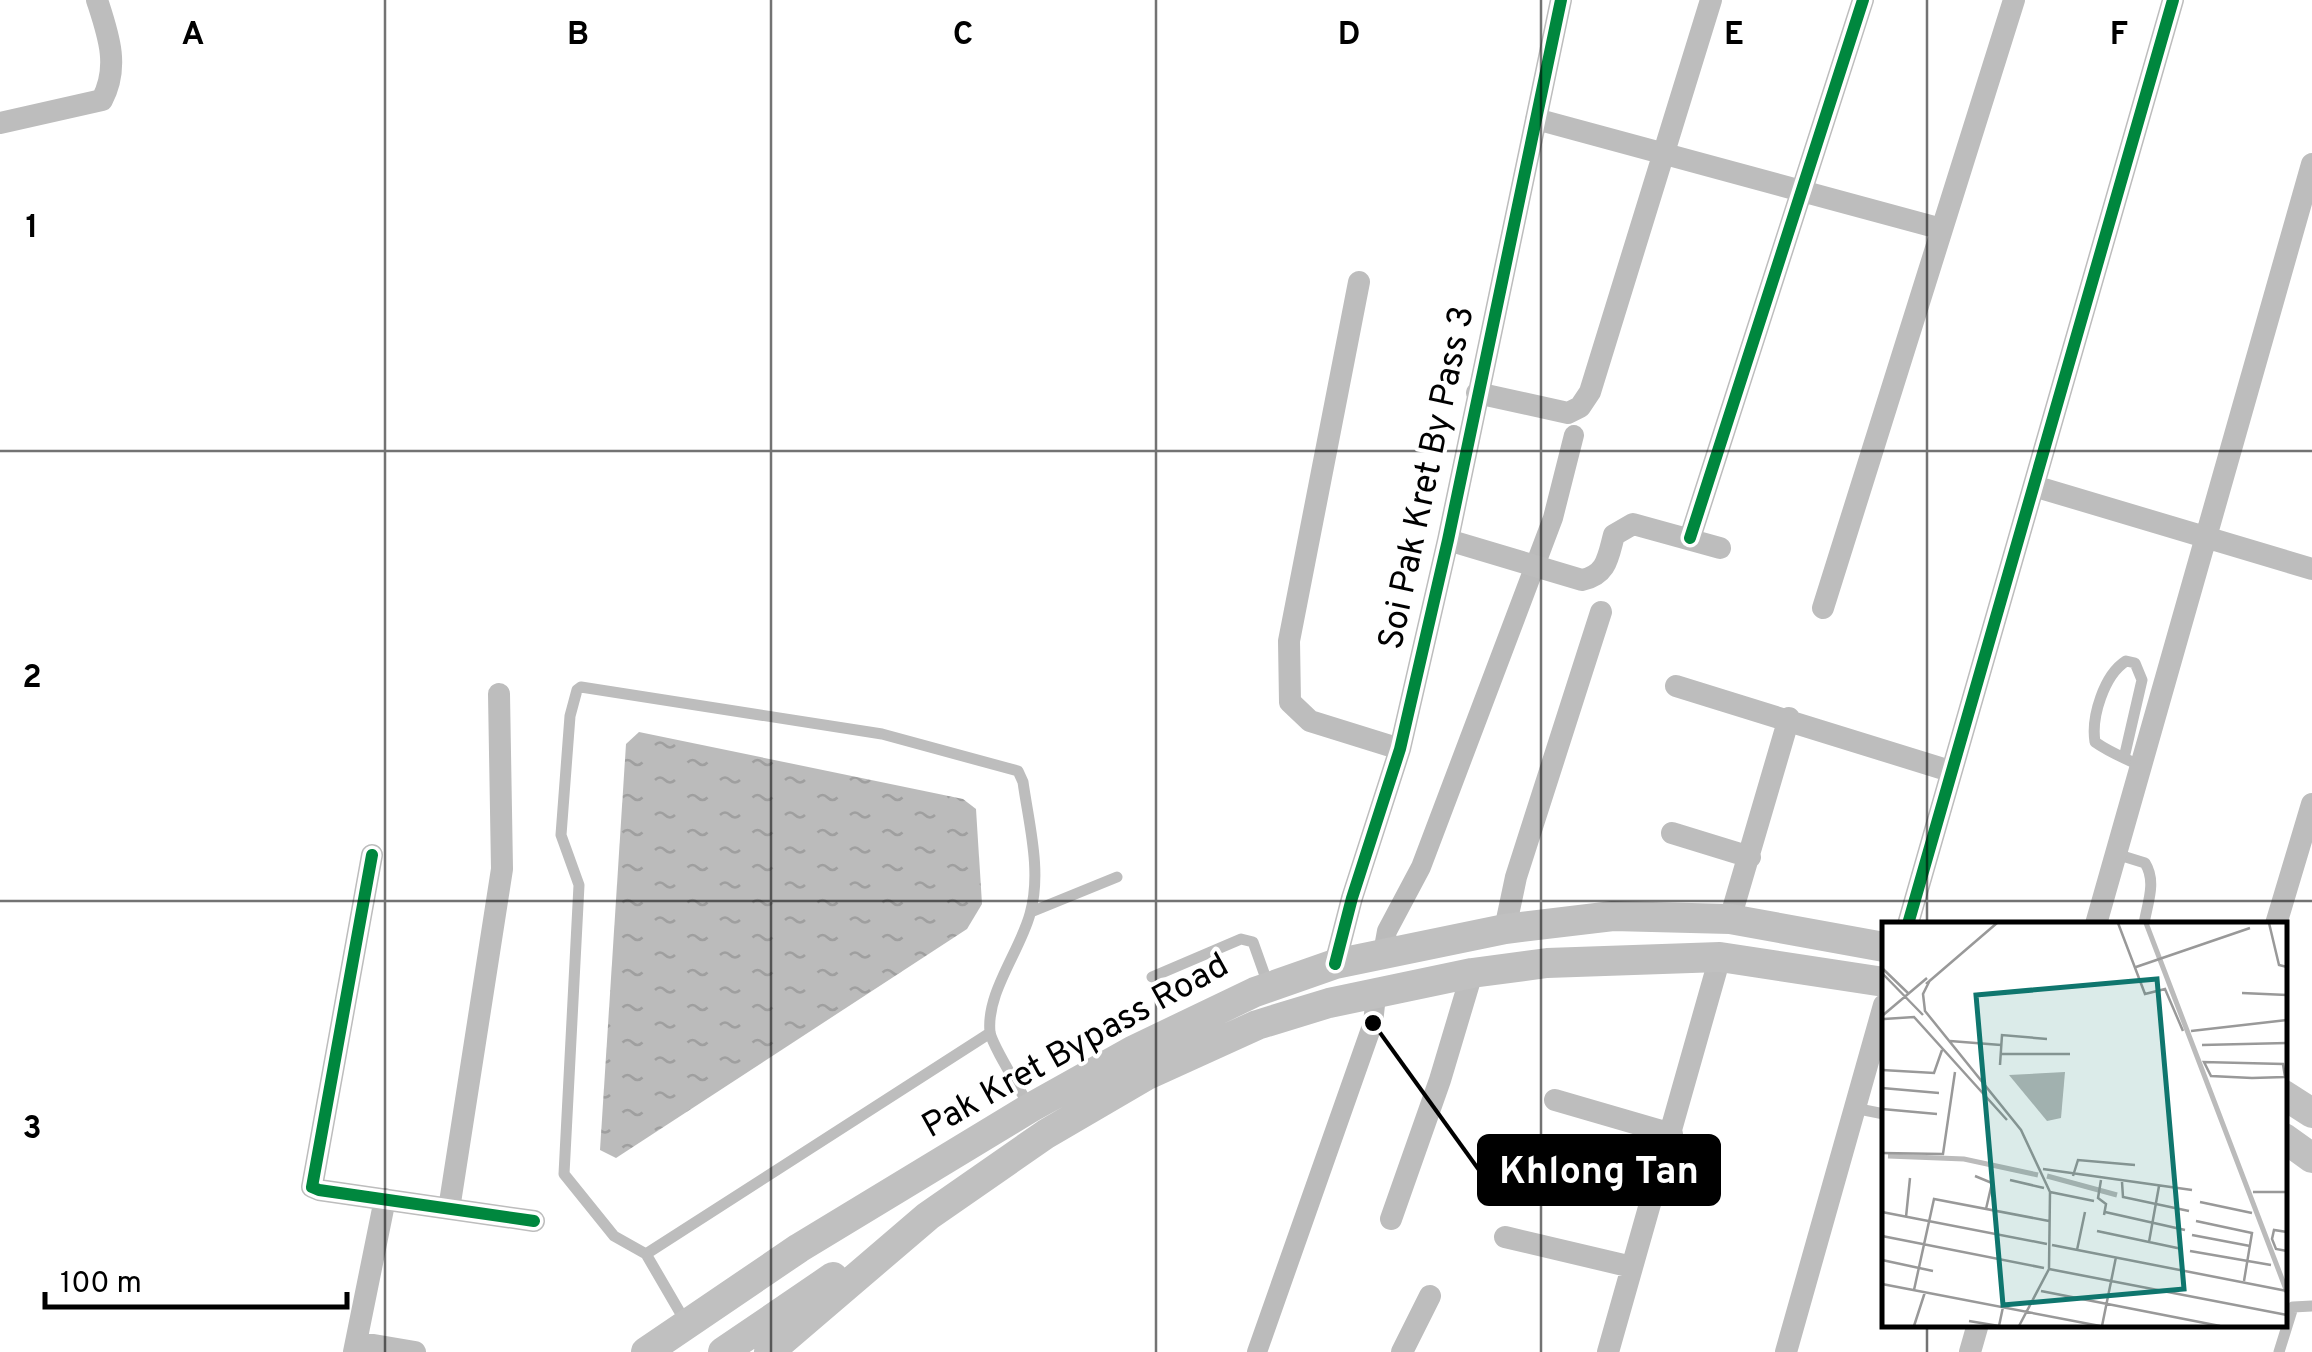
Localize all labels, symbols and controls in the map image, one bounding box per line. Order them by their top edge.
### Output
text: A [182,16,204,56]
text: B [567,16,589,56]
text: C [953,16,973,56]
text: D [1338,16,1360,56]
text: E [1724,16,1744,56]
text: F [2110,16,2128,56]
text: 1 [26,209,38,249]
street label: Soi Pak Kret By Pass 3 [1370,302,1486,654]
text: 2 [22,659,42,699]
inset map [1882,922,2287,1327]
street label: Pak Kret Bypass Road [915,944,1237,1150]
text: 3 [22,1110,42,1150]
callout: Khlong Tan [1479,1136,1719,1204]
text: Khlong Tan [1499,1149,1699,1198]
scale bar [45,1247,348,1309]
text: 100 m [60,1266,142,1303]

